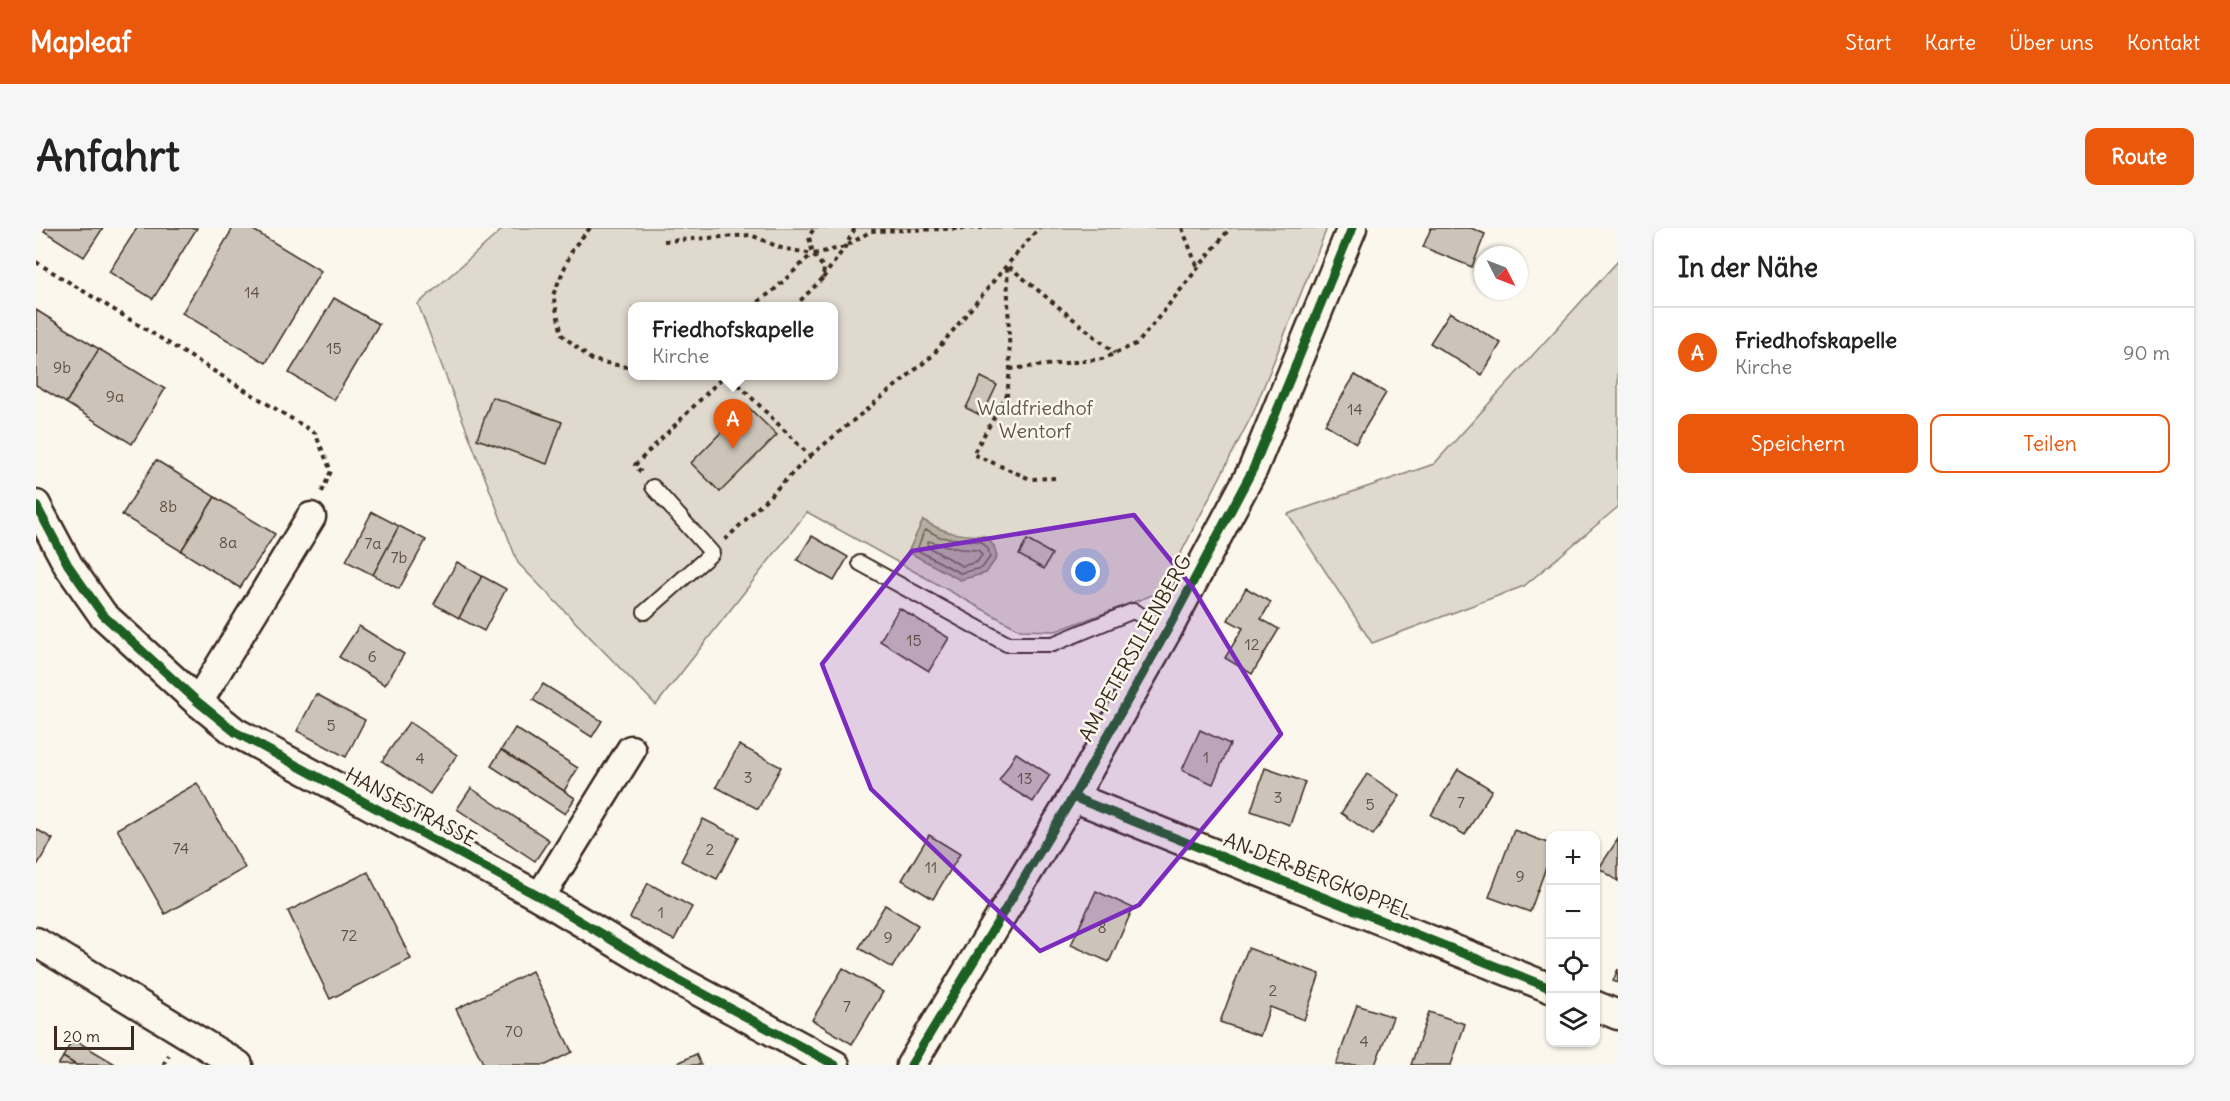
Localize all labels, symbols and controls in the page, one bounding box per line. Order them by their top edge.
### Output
text: Mapleaf [30,24,131,60]
text: Start [1845,29,1891,56]
text: Karte [1924,29,1976,56]
text: Über uns [2009,29,2094,56]
text: Kontakt [2127,29,2200,56]
button: Route [2085,128,2194,185]
text: Anfahrt [36,130,180,182]
north arrow [1474,246,1528,300]
text: In der Nähe [1678,251,1818,284]
house number: 14 [244,282,260,302]
popup [628,302,838,380]
text: Friedhofskapelle [652,315,814,343]
text: Friedhofskapelle [1735,326,1897,354]
house number: 15 [326,338,342,358]
text: A [1691,340,1704,365]
text: 90 m [2123,340,2170,365]
text: Kirche [652,343,709,368]
text: Kirche [1735,354,1792,379]
house number: 9b [53,357,71,377]
house number: 9a [106,386,124,406]
park label: Waldfriedhof Wentorf [977,395,1094,443]
house number: 14 [1347,399,1363,419]
pin: A [714,400,752,449]
button: Speichern [1678,414,1918,473]
button: Teilen [1930,414,2170,473]
house number: 8b [159,496,177,516]
house number: 8a [219,532,237,552]
house number: 7a [365,533,381,553]
house number: 7b [391,547,407,567]
street label: AM PETERSILIENBERG [1073,550,1196,745]
your location [1071,557,1100,586]
house number: 15 [906,630,922,650]
house number: 12 [1244,634,1260,654]
house number: 6 [367,646,377,666]
house number: 5 [326,715,336,735]
house number: 1 [1203,747,1209,767]
house number: 4 [415,748,425,768]
street label: HANSESTRASSE [341,762,481,852]
house number: 3 [743,767,753,787]
house number: 13 [1017,768,1033,788]
house number: 3 [1273,787,1283,807]
house number: 7 [1457,792,1465,812]
house number: 5 [1365,794,1375,814]
street label: AN DER BERGKOPPEL [1220,826,1416,925]
map controls [1546,831,1600,1047]
button: + [1546,831,1600,885]
house number: 74 [173,838,189,858]
house number: 2 [706,839,715,859]
house number: 11 [925,857,937,877]
house number: 9 [1515,866,1525,886]
button: − [1546,885,1600,939]
house number: 1 [658,902,664,922]
house number: 8 [1097,917,1107,937]
house number: 72 [341,925,358,945]
house number: 9 [883,927,893,947]
button: locate [1546,939,1600,993]
house number: 2 [1269,980,1278,1000]
button: layers [1546,993,1600,1047]
house number: 7 [843,996,851,1016]
house number: 70 [505,1021,523,1041]
scale bar [54,1023,134,1050]
text: 20 m [63,1026,100,1046]
house number: 4 [1359,1031,1369,1051]

